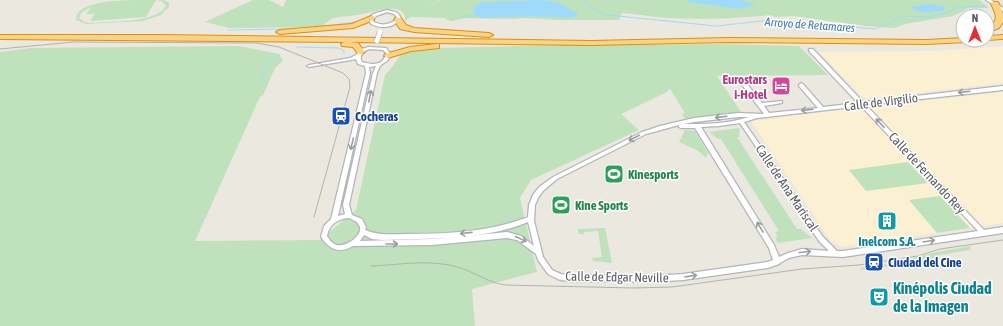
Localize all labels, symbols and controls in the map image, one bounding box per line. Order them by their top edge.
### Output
north arrow [955,8,995,48]
text: N [972,12,978,24]
water label: Arroyo de Retamares [763,15,856,35]
place label: Eurostars i-Hotel [722,72,768,102]
hotel icon: Eurostars i-Hotel [770,75,792,97]
one-way arrow [958,88,971,96]
one-way arrow [366,90,374,103]
street label: Calle de Virgilio [843,90,919,114]
station icon: Cocheras [330,105,352,127]
one-way arrow [801,107,814,114]
place label: Cocheras [355,109,399,124]
one-way arrow [715,113,728,121]
one-way arrow [875,118,884,128]
street label: Calle de Fernando Rey [886,129,969,217]
one-way arrow [628,135,640,143]
one-way arrow [347,137,355,150]
street label: Calle de Ana Mariscal [752,142,822,235]
sports icon: Kinesports [603,163,625,185]
place label: Kinesports [628,167,679,182]
sports icon: Kine Sports [550,194,572,216]
place label: Kine Sports [575,198,629,213]
building icon: Inelcom S.A. [876,210,898,232]
one-way arrow [756,222,764,233]
one-way arrow [460,229,473,237]
place label: Inelcom S.A. [858,234,916,249]
one-way arrow [514,236,526,244]
one-way arrow [922,237,935,245]
one-way arrow [385,240,398,248]
one-way arrow [798,248,811,256]
station icon: Ciudad del Cine [863,251,885,273]
place label: Ciudad del Cine [888,255,962,270]
street label: Calle de Edgar Neville [565,269,669,285]
one-way arrow [684,272,697,280]
place label: Kinépolis Ciudad de la Imagen [893,279,992,315]
theatre icon: Kinépolis Ciudad de la Imagen [868,286,890,308]

